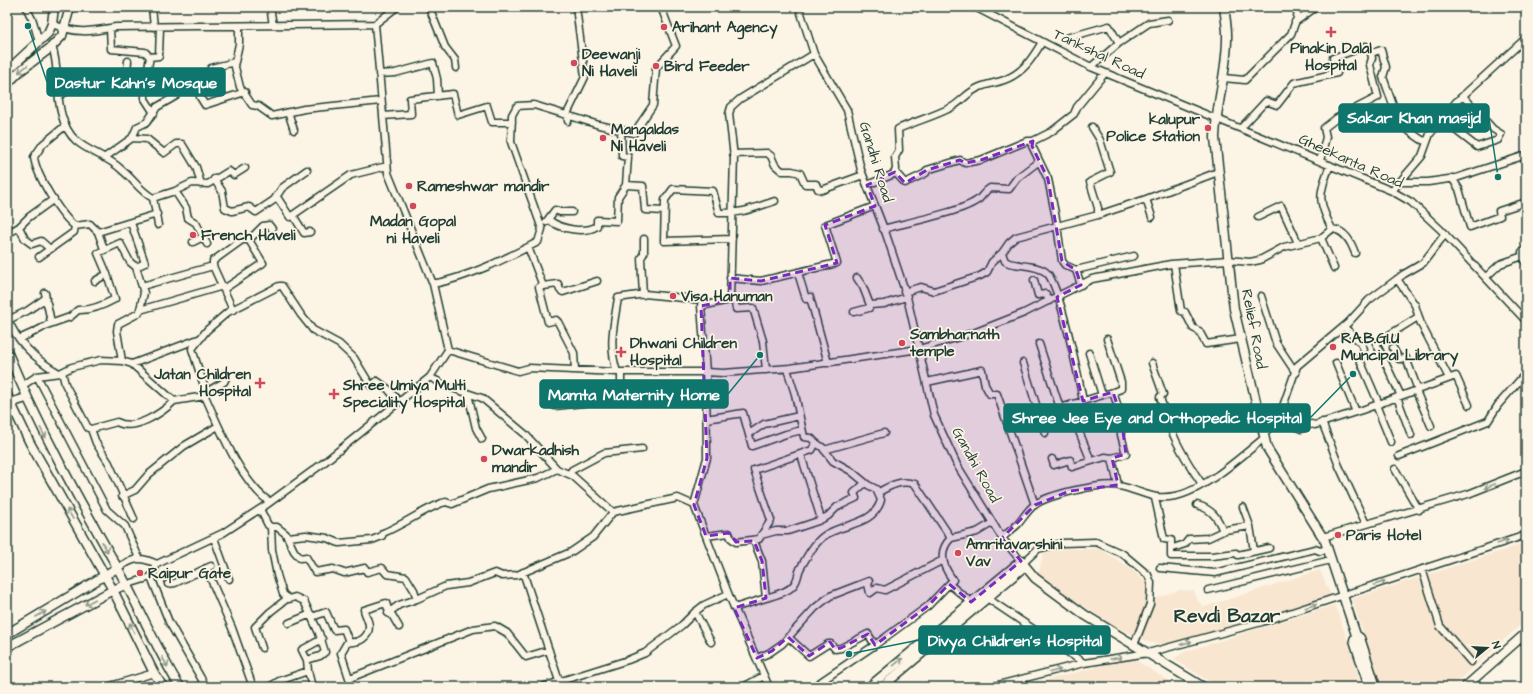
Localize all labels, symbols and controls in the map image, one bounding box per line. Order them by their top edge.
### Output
place label: Arihant Agency [672,17,778,40]
marker: Arihant Agency [659,22,669,32]
street label: Tankshal Road [1050,24,1149,85]
marker: Pinakin Dalal Hospital [1325,26,1337,38]
place label: Pinakin Dalal Hospital [1290,38,1372,76]
place label: Deewanji Ni Haveli [582,44,641,82]
place label: Bird Feeder [664,56,750,77]
marker: Deewanji Ni Haveli [569,58,579,68]
marker: Bird Feeder [651,61,661,71]
one-way arrow [18,64,29,73]
callout: Dastur Kahn's Mosque [47,68,225,96]
text: Dastur Kahn's Mosque [55,72,218,94]
callout: Sakar Khan masijd [1339,104,1489,132]
text: Sakar Khan masijd [1346,107,1482,129]
place label: kalupur Police Station [1106,109,1201,147]
place label: Mangaldas Ni Haveli [611,119,680,157]
street label: Gandhi Road [854,119,898,205]
marker: kalupur Police Station [1203,123,1213,133]
street label: Gheekanta Road [1295,129,1407,194]
marker: Mangaldas Ni Haveli [598,133,608,143]
place label: Rameshwar mandir [417,176,550,197]
marker: Rameshwar mandir [404,181,414,191]
marker: Madan Gopal ni Haveli [408,201,418,211]
place label: Madan Gopal ni Haveli [370,211,457,249]
place label: French Haveli [201,225,296,246]
marker: French Haveli [188,230,198,240]
place label: Visa Hanuman [680,286,773,307]
street label: Relief Road [1236,287,1272,371]
marker: Visa Hanuman [668,291,678,301]
place label: Sambharnath temple [909,324,1000,362]
place label: RA.B.GI.U Muncipal Library [1341,328,1459,367]
place label: Dhwani Children Hospital [630,333,737,371]
marker: Sambharnath temple [897,338,907,348]
marker: RA.B.GI.U Muncipal Library [1328,342,1338,352]
marker: Dhwani Children Hospital [615,346,627,358]
place label: Jatan Children Hospital [153,364,252,402]
place label: Shree Umiya Multi Speciality Hospital [342,375,466,414]
marker: Jatan Children Hospital [254,377,266,389]
callout: Mamta Maternity Home [540,380,728,408]
text: Mamta Maternity Home [548,384,720,407]
marker: Shree Umiya Multi Speciality Hospital [328,388,340,400]
callout: Shree Jee Eye and Orthopedic Hospital [1004,404,1310,432]
text: Shree Jee Eye and Orthopedic Hospital [1011,407,1302,430]
street label: Gandhi Road [947,423,1006,507]
one-way arrow [40,427,47,439]
place label: Dwarkadhish mandir [492,440,580,478]
marker: Dwarkadhish mandir [479,454,489,464]
one-way arrow [1484,482,1496,490]
one-way arrow [65,508,73,520]
place label: Paris Hotel [1346,525,1422,546]
marker: Paris Hotel [1333,530,1343,540]
place label: Amritavarshini Vav [965,534,1063,572]
one-way arrow [1497,538,1510,545]
one-way arrow [102,541,110,553]
marker: Amritavarshini Vav [953,548,963,558]
place label: Raipur Gate [148,563,231,584]
marker: Raipur Gate [135,568,145,578]
one-way arrow [1374,579,1386,587]
one-way arrow [84,599,96,606]
one-way arrow [1304,602,1316,610]
district label: Revdi Bazar [1174,603,1281,630]
one-way arrow [35,610,47,618]
one-way arrow [128,622,135,634]
callout: Divya Children's Hospital [919,626,1110,654]
north arrow [1467,628,1507,668]
text: Divya Children's Hospital [928,630,1103,653]
one-way arrow [1179,639,1192,646]
text: N [1488,639,1504,651]
one-way arrow [1109,654,1122,662]
one-way arrow [162,656,169,668]
one-way arrow [893,657,904,666]
one-way arrow [1048,666,1061,674]

